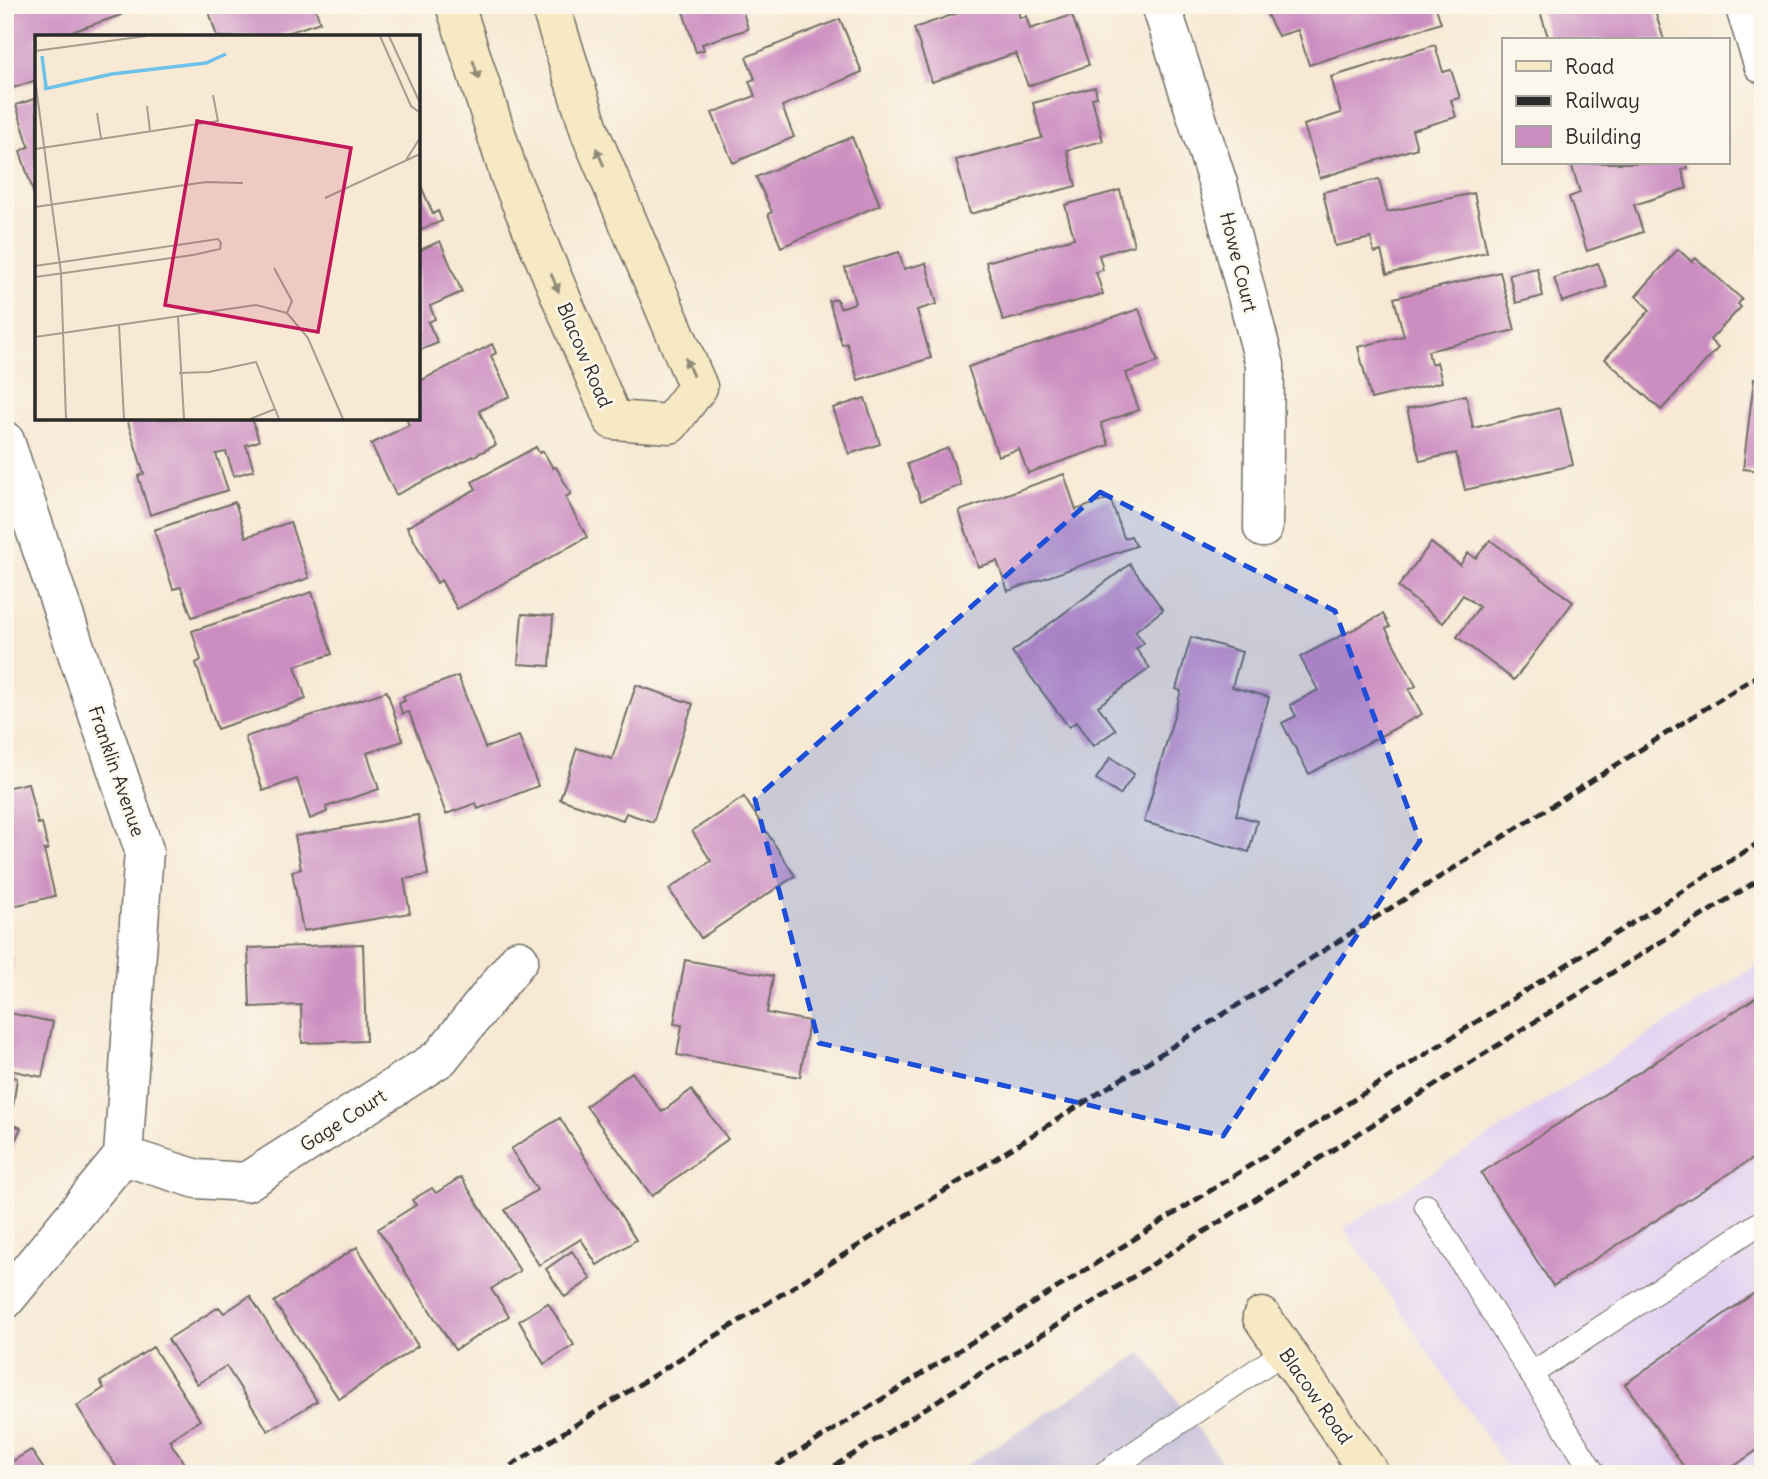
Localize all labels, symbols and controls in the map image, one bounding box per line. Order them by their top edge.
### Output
inset map [35,35,420,420]
legend [1502,38,1730,164]
text: Road [1565,53,1614,80]
one-way arrow [471,60,481,81]
text: Railway [1565,87,1640,114]
text: Building [1565,123,1641,150]
one-way arrow [594,147,605,168]
street label: Howe Court [1215,209,1263,315]
one-way arrow [550,273,561,294]
street label: Blacow Road [552,299,618,411]
one-way arrow [683,356,694,377]
street label: Franklin Avenue [83,702,151,840]
street label: Gage Court [295,1083,391,1157]
street label: Blacow Road [1274,1343,1358,1449]

